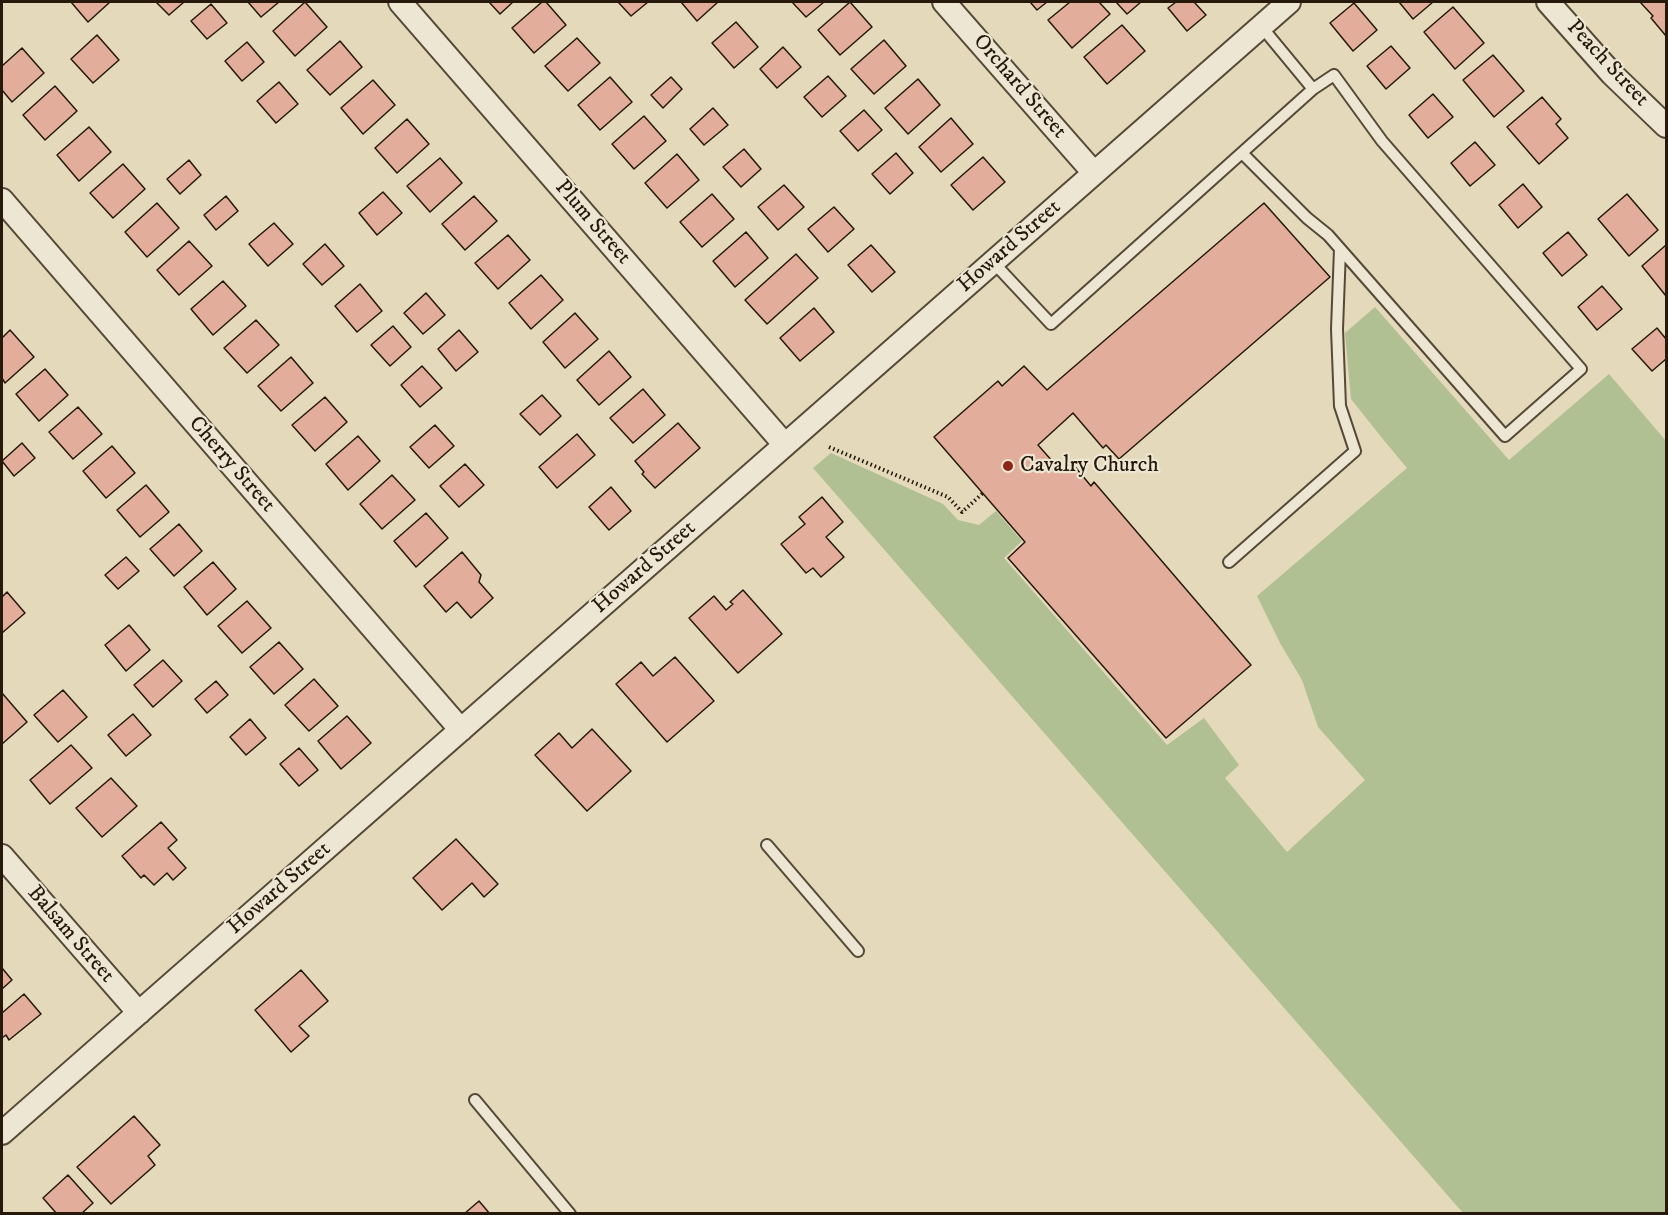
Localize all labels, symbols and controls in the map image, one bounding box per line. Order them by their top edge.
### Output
street label: Peach Street [1560,15,1654,113]
street label: Orchard Street [966,29,1072,145]
street label: Plum Street [548,175,636,271]
street label: Howard Street [953,195,1067,299]
street label: Cherry Street [182,412,280,518]
place label: Cavalry Church [1020,453,1159,479]
marker: Cavalry Church [1001,459,1015,473]
street label: Howard Street [588,516,702,620]
street label: Howard Street [223,837,337,941]
street label: Balsam Street [21,881,119,989]

